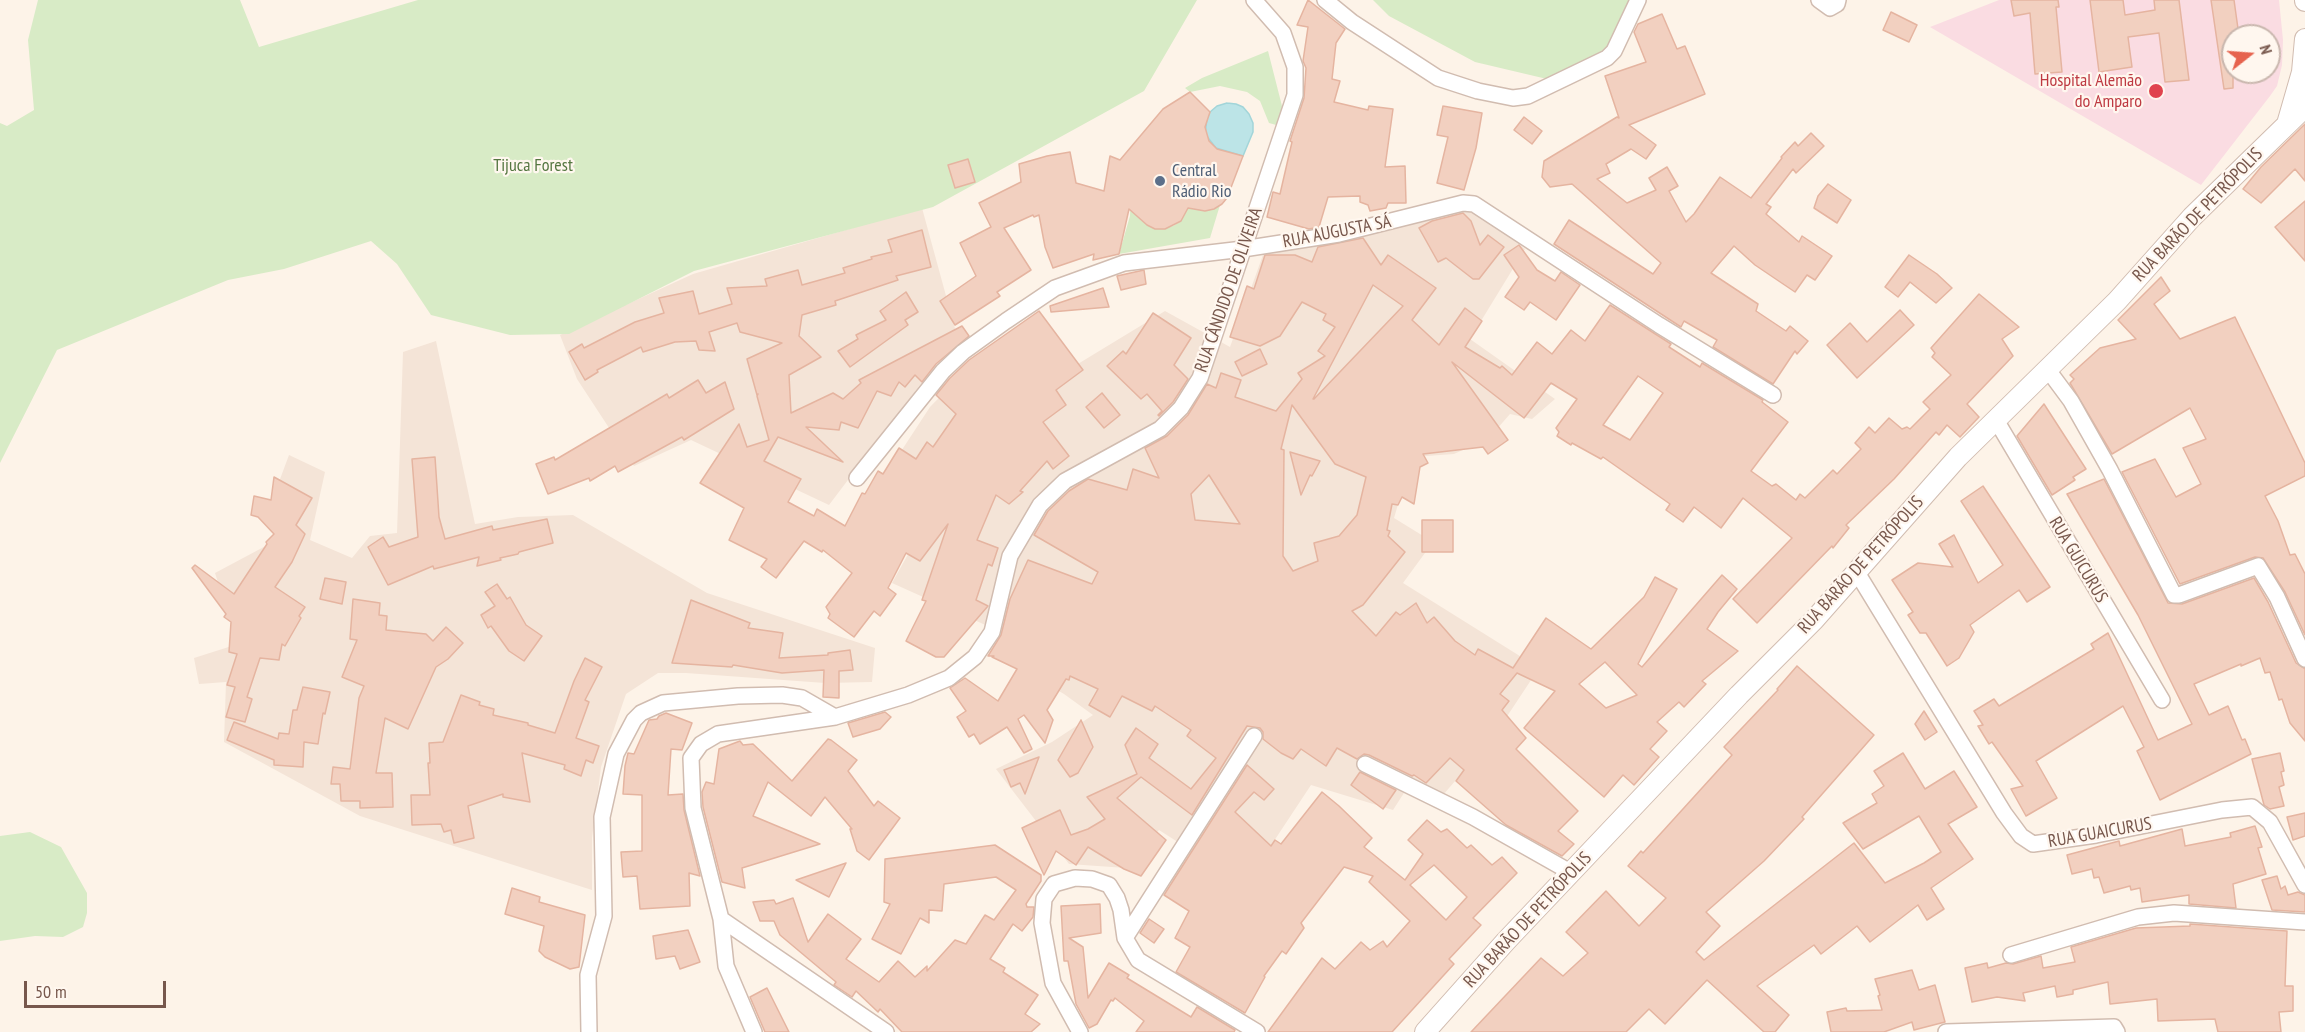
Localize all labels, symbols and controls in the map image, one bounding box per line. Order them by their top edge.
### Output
north arrow [2221,24,2281,84]
text: N [2255,42,2277,56]
place label: Hospital Alemão do Amparo [2040,70,2142,112]
marker: Hospital Alemão do Amparo [2147,82,2165,100]
street label: RUA BARÃO DE PETRÓPOLIS [2129,144,2267,286]
park label: Tijuca Forest [493,155,573,177]
place label: Central Rádio Rio [1172,160,1231,202]
marker: Central Rádio Rio [1153,174,1167,188]
street label: RUA CÂNDIDO DE OLIVEIRA [1191,205,1267,375]
street label: RUA AUGUSTA SÁ [1281,211,1393,253]
street label: RUA BARÃO DE PETRÓPOLIS [1794,492,1928,638]
street label: RUA GUICURUS [2044,513,2112,607]
street label: RUA GUAICURUS [2047,813,2153,853]
street label: RUA BARÃO DE PETRÓPOLIS [1460,848,1596,992]
scale bar [27,969,170,1007]
text: 50 m [35,980,67,1003]

